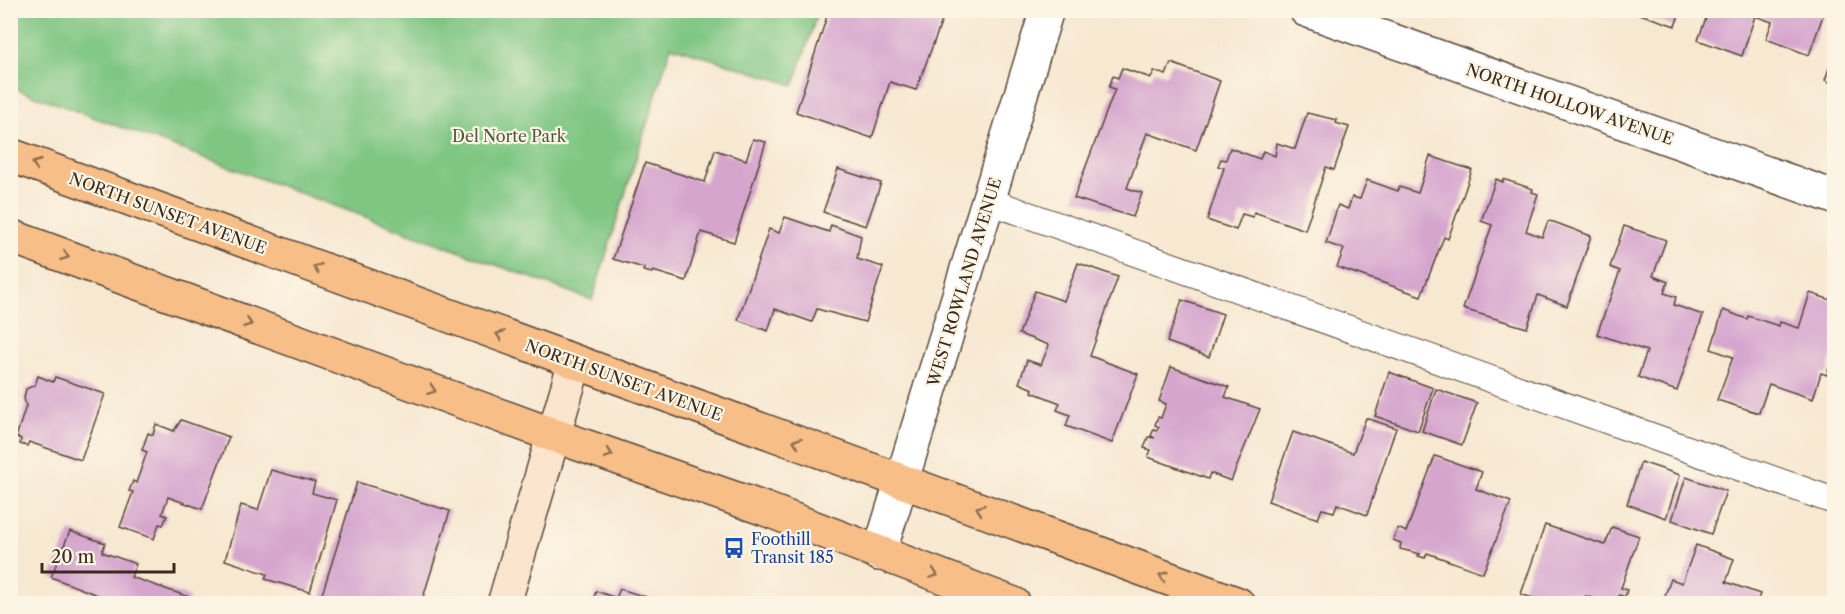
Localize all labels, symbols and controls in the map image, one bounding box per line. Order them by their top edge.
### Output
street label: NORTH HOLLOW AVENUE [1464,59,1676,149]
park label: Del Norte Park [452,126,567,146]
one-way arrow [31,159,42,172]
street label: NORTH SUNSET AVENUE [67,168,269,258]
street label: WEST ROWLAND AVENUE [922,175,1005,390]
one-way arrow [60,249,70,262]
one-way arrow [313,262,323,275]
one-way arrow [243,316,253,329]
one-way arrow [496,330,507,342]
street label: NORTH SUNSET AVENUE [523,335,725,425]
one-way arrow [426,383,436,396]
one-way arrow [792,437,803,450]
one-way arrow [603,447,614,460]
one-way arrow [975,503,986,516]
place label: Foothill Transit 185 [751,529,834,567]
scale bar [42,536,174,574]
bus stop icon: Foothill Transit 185 [722,536,746,560]
text: 20 m [51,546,95,568]
one-way arrow [928,567,939,580]
one-way arrow [1158,571,1169,583]

